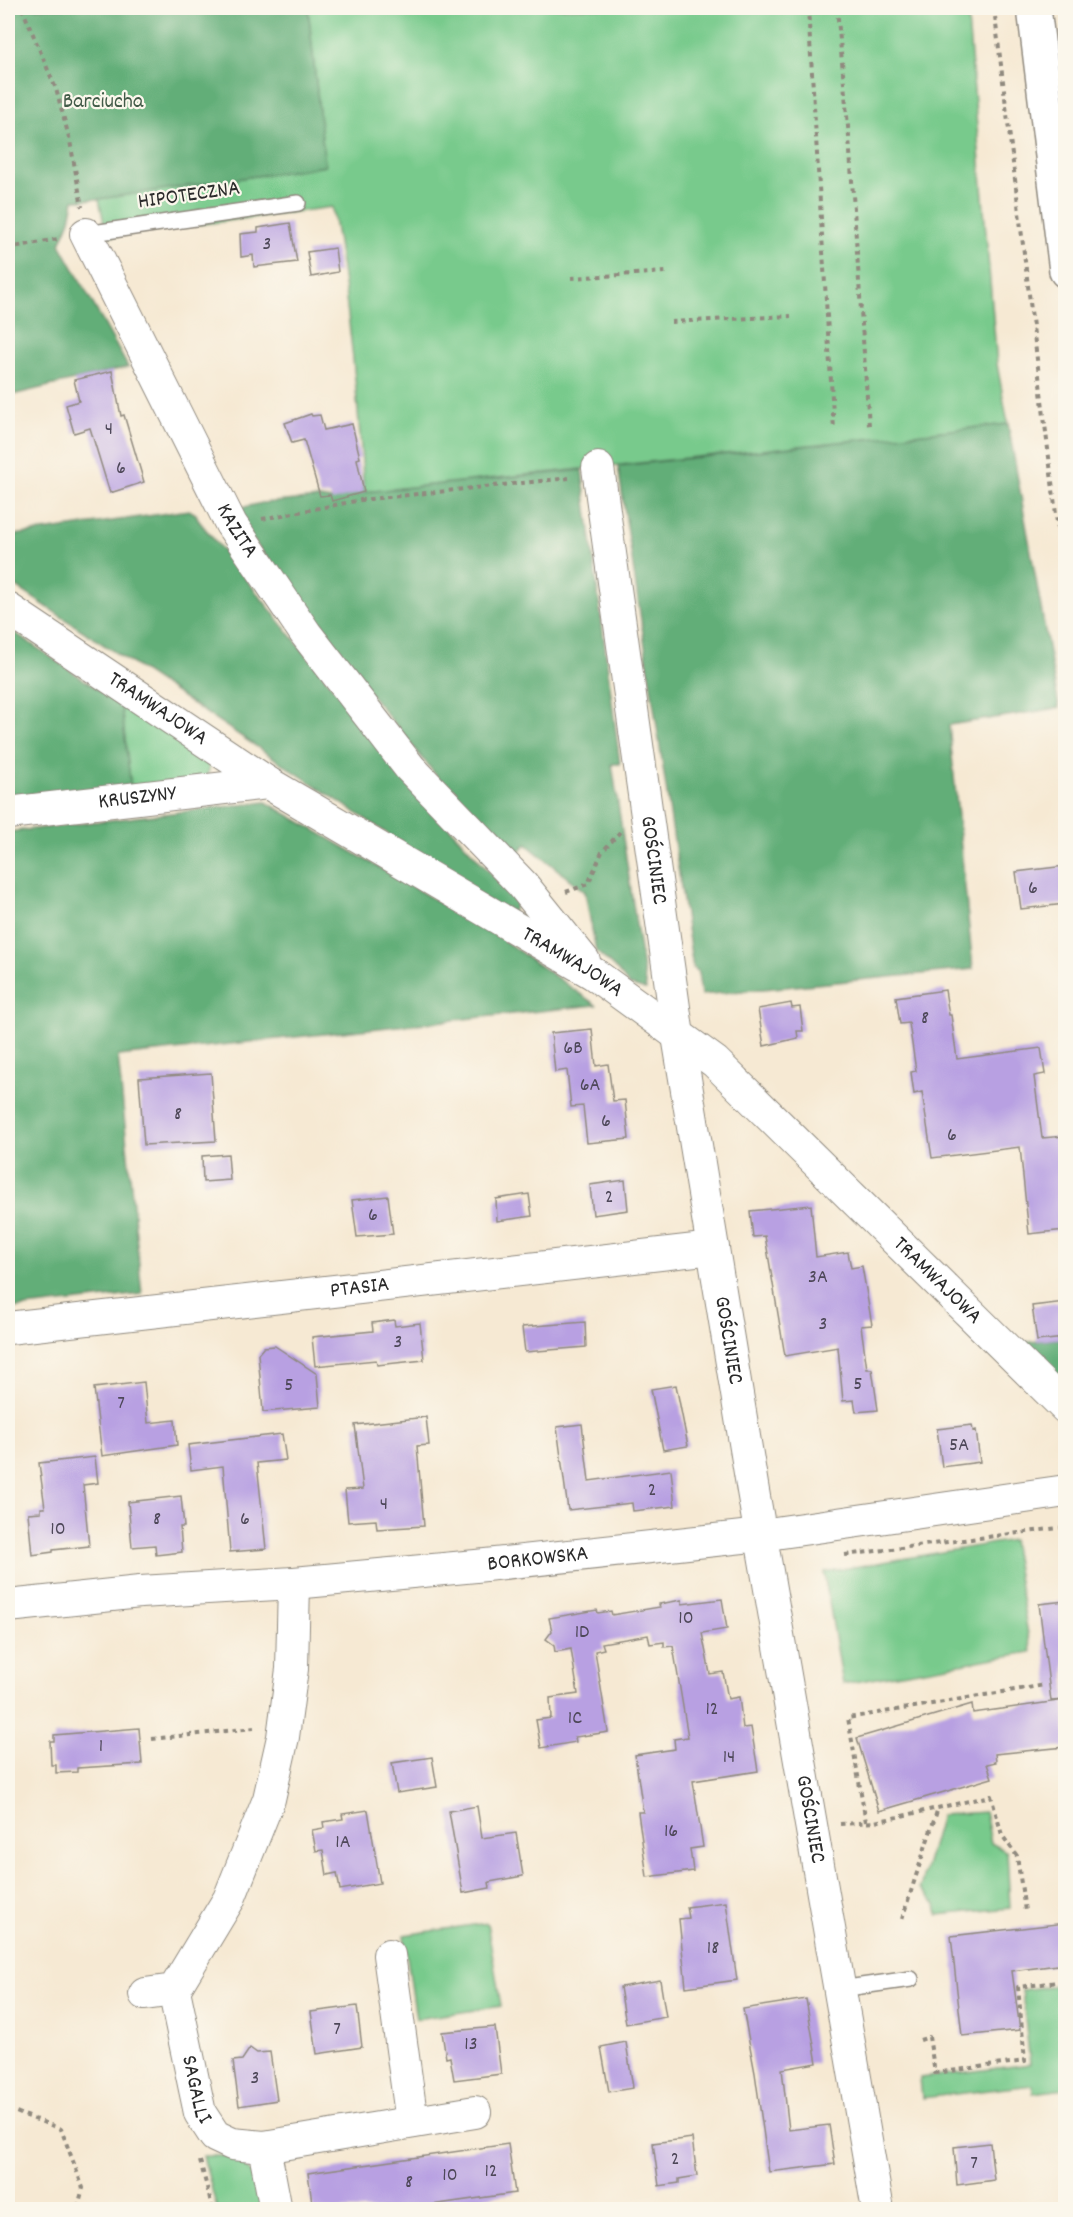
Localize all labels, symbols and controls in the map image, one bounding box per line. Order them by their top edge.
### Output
park label: Barciucha [63,87,144,118]
street label: HIPOTECZNA [136,173,242,219]
house number: 3 [263,231,271,259]
house number: 4 [105,416,113,444]
house number: 6 [116,455,126,483]
street label: KAZITA [208,498,266,565]
street label: TRAMWAJOWA [101,664,214,754]
street label: KRUSZYNY [97,778,179,818]
street label: GOŚCINIEC [632,814,675,907]
house number: 6 [1028,875,1038,903]
street label: TRAMWAJOWA [516,919,629,1006]
house number: 8 [921,1005,929,1033]
house number: 6B [563,1035,583,1063]
house number: 6A [580,1072,600,1100]
house number: 8 [174,1101,182,1129]
house number: 6 [601,1108,611,1136]
house number: 6 [947,1122,957,1150]
house number: 2 [605,1184,613,1212]
house number: 6 [368,1202,378,1230]
street label: TRAMWAJOWA [885,1230,989,1332]
house number: 3A [808,1264,828,1292]
street label: PTASIA [328,1269,391,1307]
street label: GOŚCINIEC [706,1294,751,1387]
house number: 3 [819,1311,827,1339]
house number: 3 [394,1329,402,1357]
house number: 5 [853,1371,863,1399]
house number: 5 [284,1372,294,1400]
house number: 7 [117,1390,125,1418]
house number: 5A [949,1432,969,1460]
house number: 2 [648,1477,656,1505]
house number: 4 [380,1491,388,1519]
house number: 8 [153,1506,161,1534]
house number: 6 [240,1506,250,1534]
house number: 10 [50,1516,66,1544]
street label: BORKOWSKA [486,1538,590,1580]
house number: 10 [678,1605,694,1633]
house number: 1D [575,1619,589,1647]
house number: 12 [705,1696,719,1724]
house number: 1C [568,1705,582,1733]
house number: 1 [99,1733,103,1761]
house number: 14 [723,1744,735,1772]
street label: GOŚCINIEC [787,1773,833,1866]
house number: 16 [664,1818,678,1846]
house number: 1A [335,1829,351,1857]
house number: 18 [707,1935,719,1963]
house number: 7 [333,2016,341,2044]
house number: 13 [464,2031,478,2059]
street label: SAGALLI [173,2052,219,2131]
house number: 3 [251,2065,259,2093]
house number: 2 [671,2146,679,2174]
house number: 7 [970,2150,978,2178]
house number: 12 [484,2158,498,2186]
house number: 10 [442,2162,458,2190]
house number: 8 [405,2169,413,2197]

